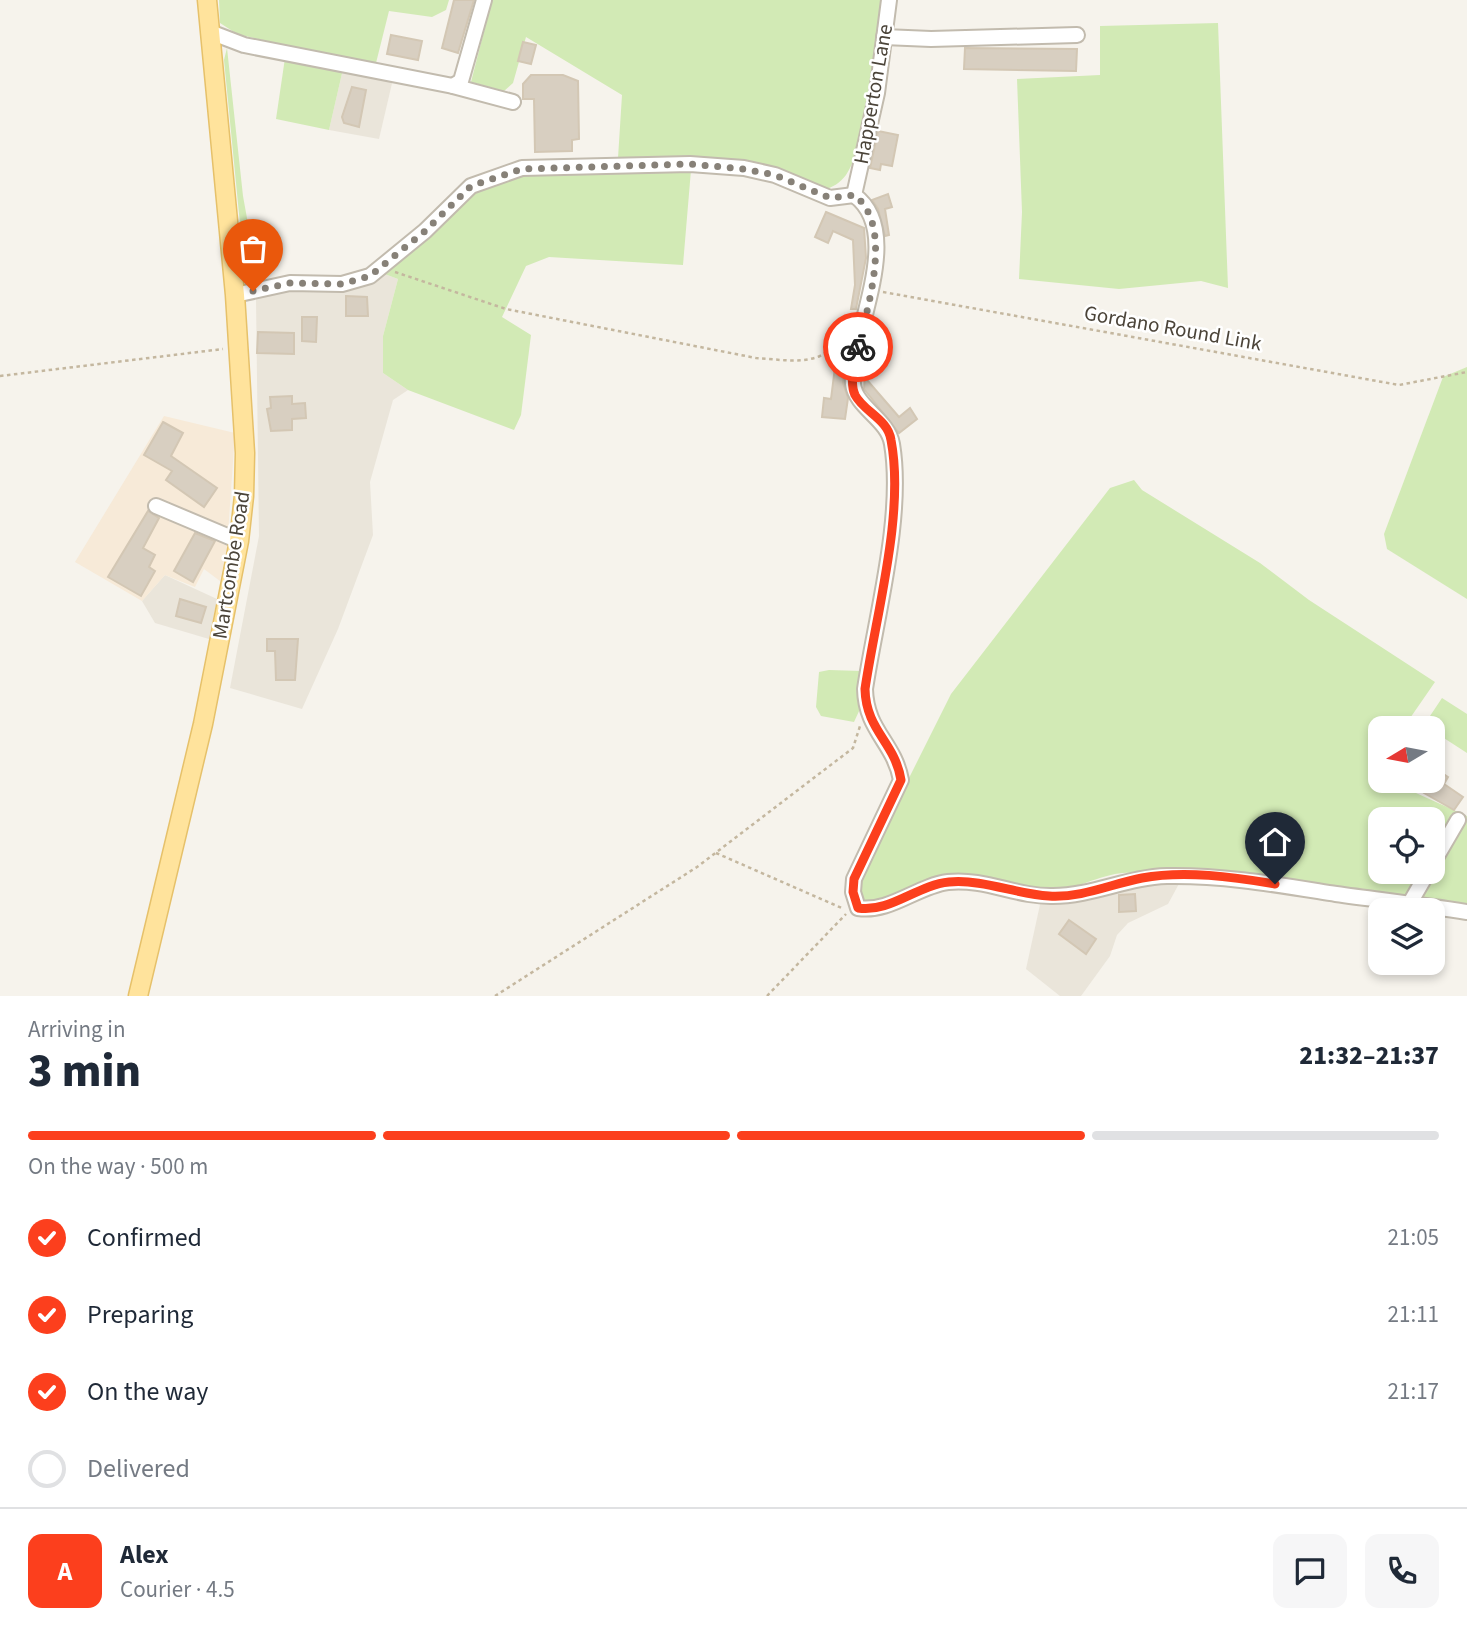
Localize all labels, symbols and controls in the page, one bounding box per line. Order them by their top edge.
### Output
street label: Happerton Lane [846,22,900,166]
pin [223,219,283,291]
icon: bag [234,230,272,268]
street label: Gordano Round Link [1082,298,1265,358]
courier [823,312,893,382]
icon: bike [839,328,877,366]
street label: Martcombe Road [205,489,257,641]
north arrow [1368,716,1446,793]
map controls [1368,716,1445,975]
button: locate [1368,807,1445,884]
pin [1245,812,1305,884]
icon: home [1256,823,1294,861]
button: layers [1368,898,1445,975]
text: Arriving in [28,1013,126,1046]
text: 21:32–21:37 [1299,1037,1439,1074]
text: 3 min [28,1039,141,1104]
text: On the way · 500 m [28,1150,208,1183]
icon: check [28,1219,66,1257]
text: Confirmed [87,1219,202,1256]
text: 21:05 [1388,1221,1439,1254]
icon: check [28,1296,66,1334]
text: Preparing [87,1296,193,1333]
text: 21:11 [1388,1298,1439,1331]
icon: check [28,1373,66,1411]
text: On the way [87,1373,208,1410]
text: 21:17 [1388,1375,1439,1408]
text: Delivered [87,1450,190,1487]
button: chat [1273,1534,1347,1608]
button: phone [1365,1534,1439,1608]
text: Alex [120,1536,169,1573]
text: A [58,1553,72,1590]
text: Courier · 4.5 [120,1573,235,1606]

